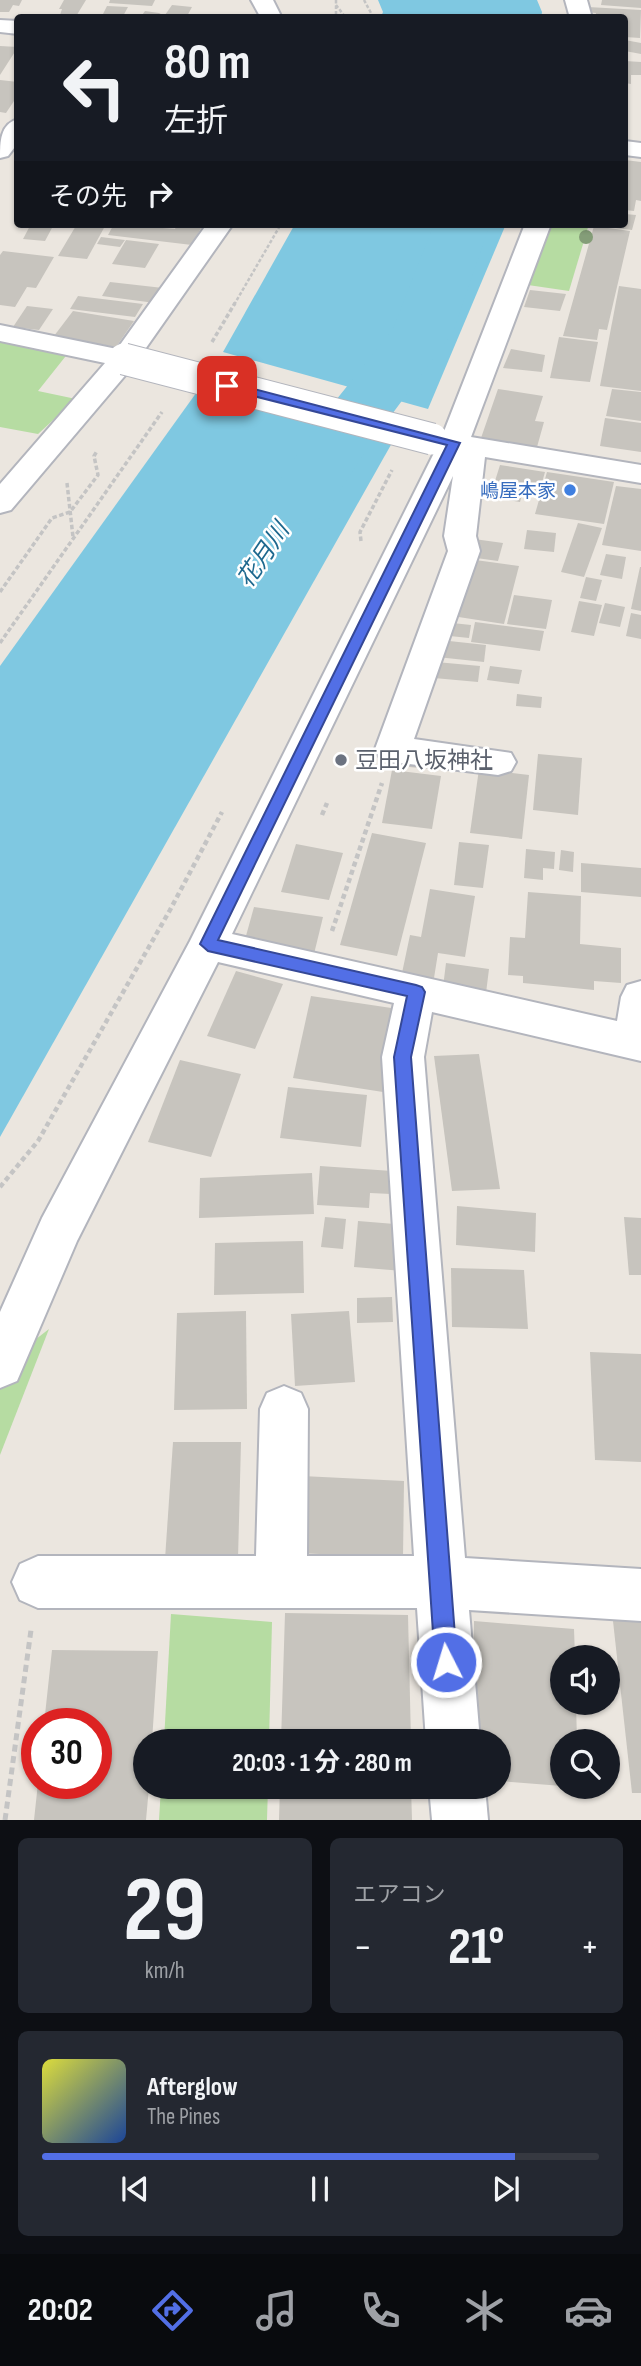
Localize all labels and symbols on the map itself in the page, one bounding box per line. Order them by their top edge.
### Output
pin [197,356,257,416]
place label: 嶋屋本家 [480,480,556,503]
marker: 嶋屋本家 [562,482,578,498]
water label: 花月川 [231,515,297,593]
place label: 豆田八坂神社 [355,747,493,775]
marker: 豆田八坂神社 [333,752,349,768]
position arrow [409,1625,483,1699]
speed limit sign: 30 [21,1708,112,1799]

